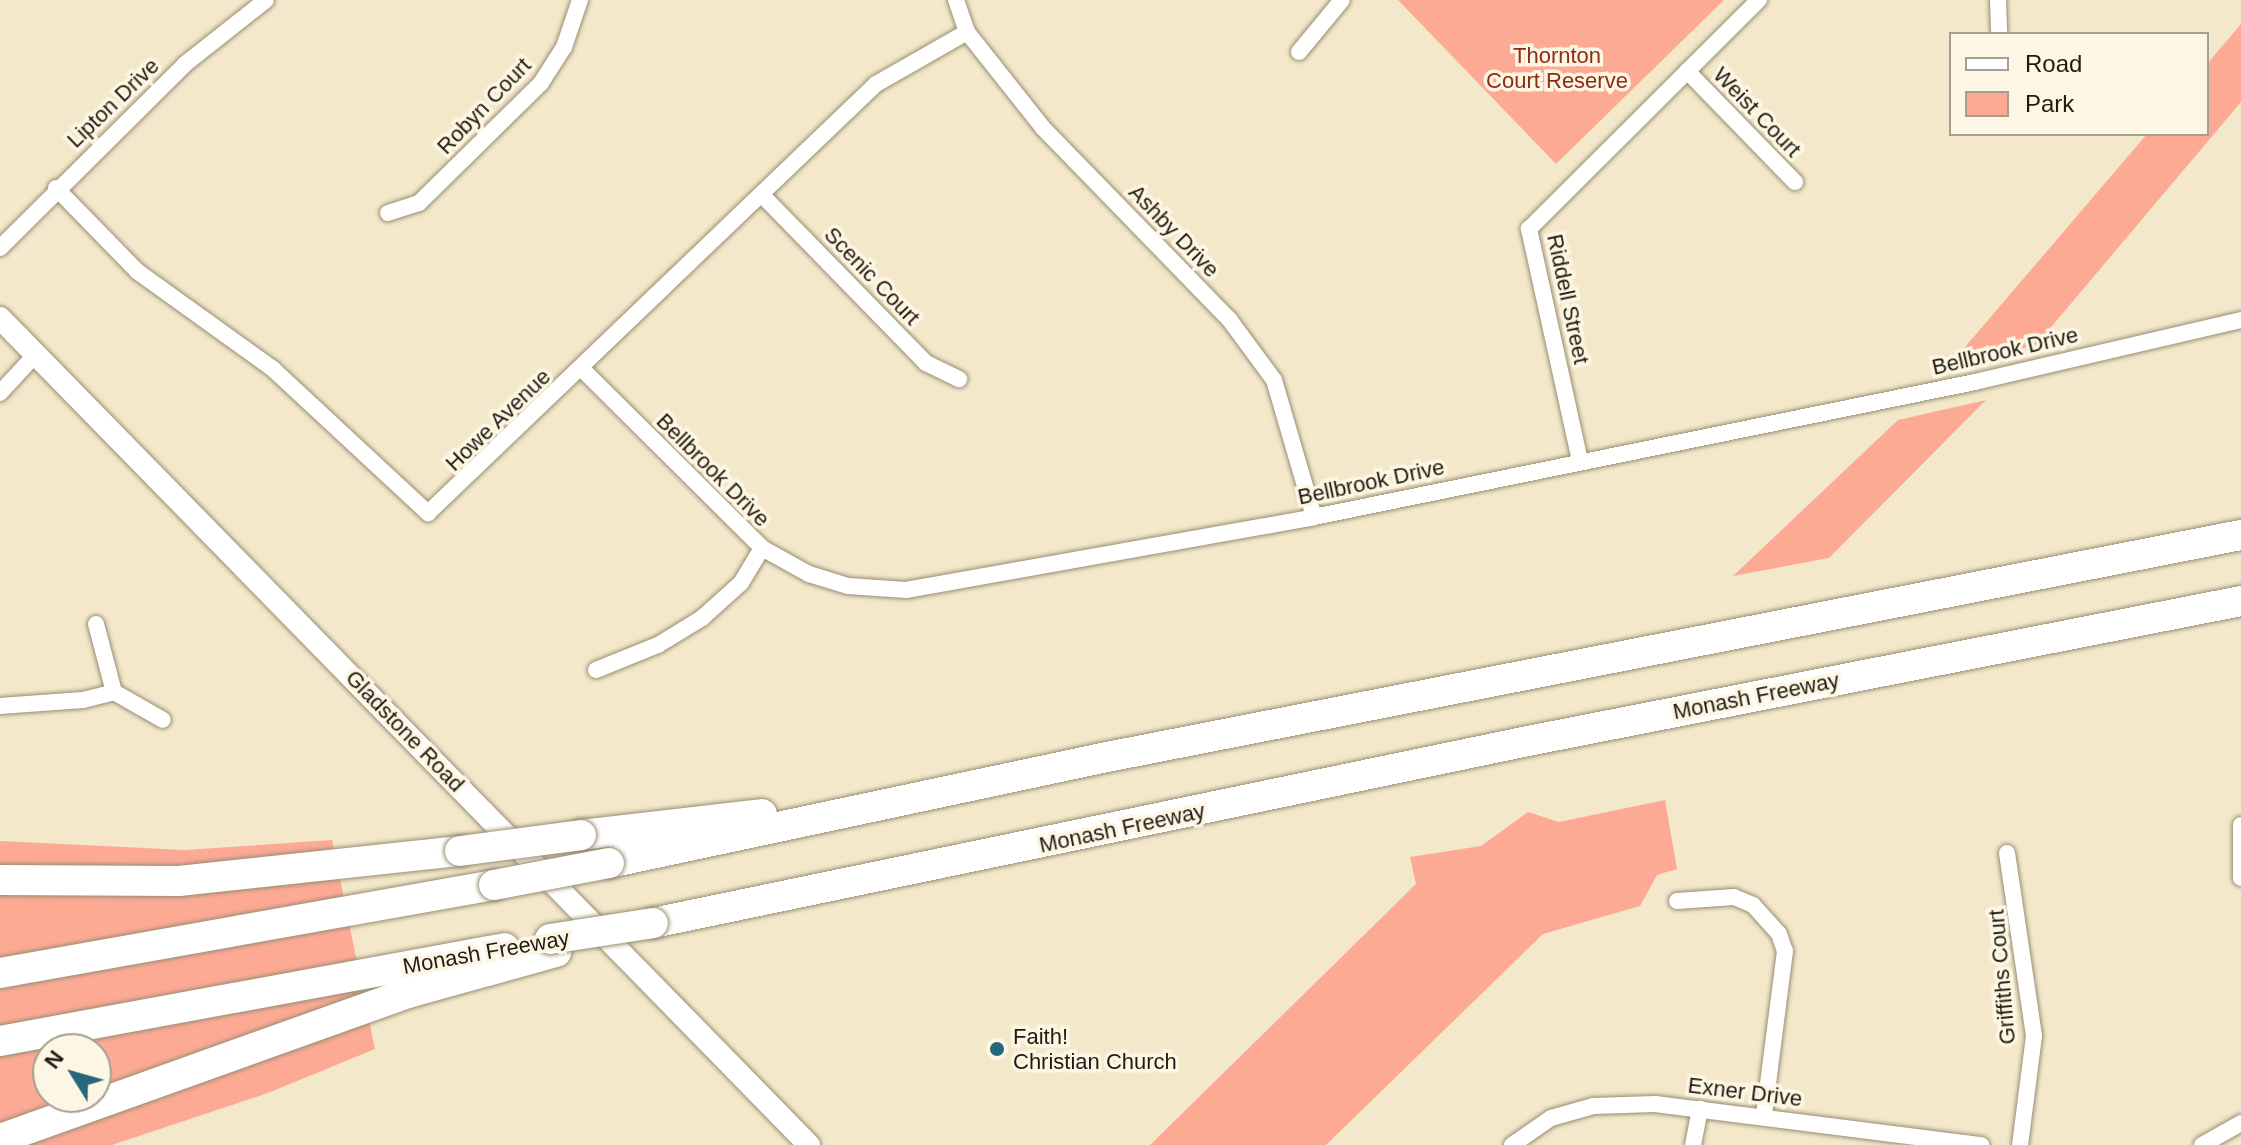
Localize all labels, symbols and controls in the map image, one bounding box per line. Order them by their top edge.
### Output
legend [1949,32,2209,136]
park label: Thornton Court Reserve [1486,42,1628,94]
text: Road [2025,50,2082,77]
street label: Robyn Court [432,52,536,160]
street label: Lipton Drive [62,53,164,153]
street label: Weist Court [1708,62,1806,162]
text: Park [2025,90,2074,117]
street label: Ashby Drive [1123,179,1225,283]
street label: Scenic Court [819,222,925,330]
street label: Riddell Street [1541,232,1595,366]
street label: Bellbrook Drive [1929,321,2081,381]
street label: Howe Avenue [440,363,556,477]
street label: Bellbrook Drive [651,408,775,532]
street label: Bellbrook Drive [1295,454,1447,510]
street label: Gladstone Road [340,665,470,797]
street label: Monash Freeway [1671,667,1841,725]
street label: Monash Freeway [1037,798,1207,858]
street label: Griffiths Court [1983,908,2021,1046]
street label: Monash Freeway [401,924,571,980]
place label: Faith! Christian Church [1013,1023,1177,1074]
north arrow [32,1033,112,1113]
marker: Faith! Christian Church [988,1040,1006,1058]
text: N [39,1046,69,1073]
street label: Exner Drive [1686,1072,1804,1112]

